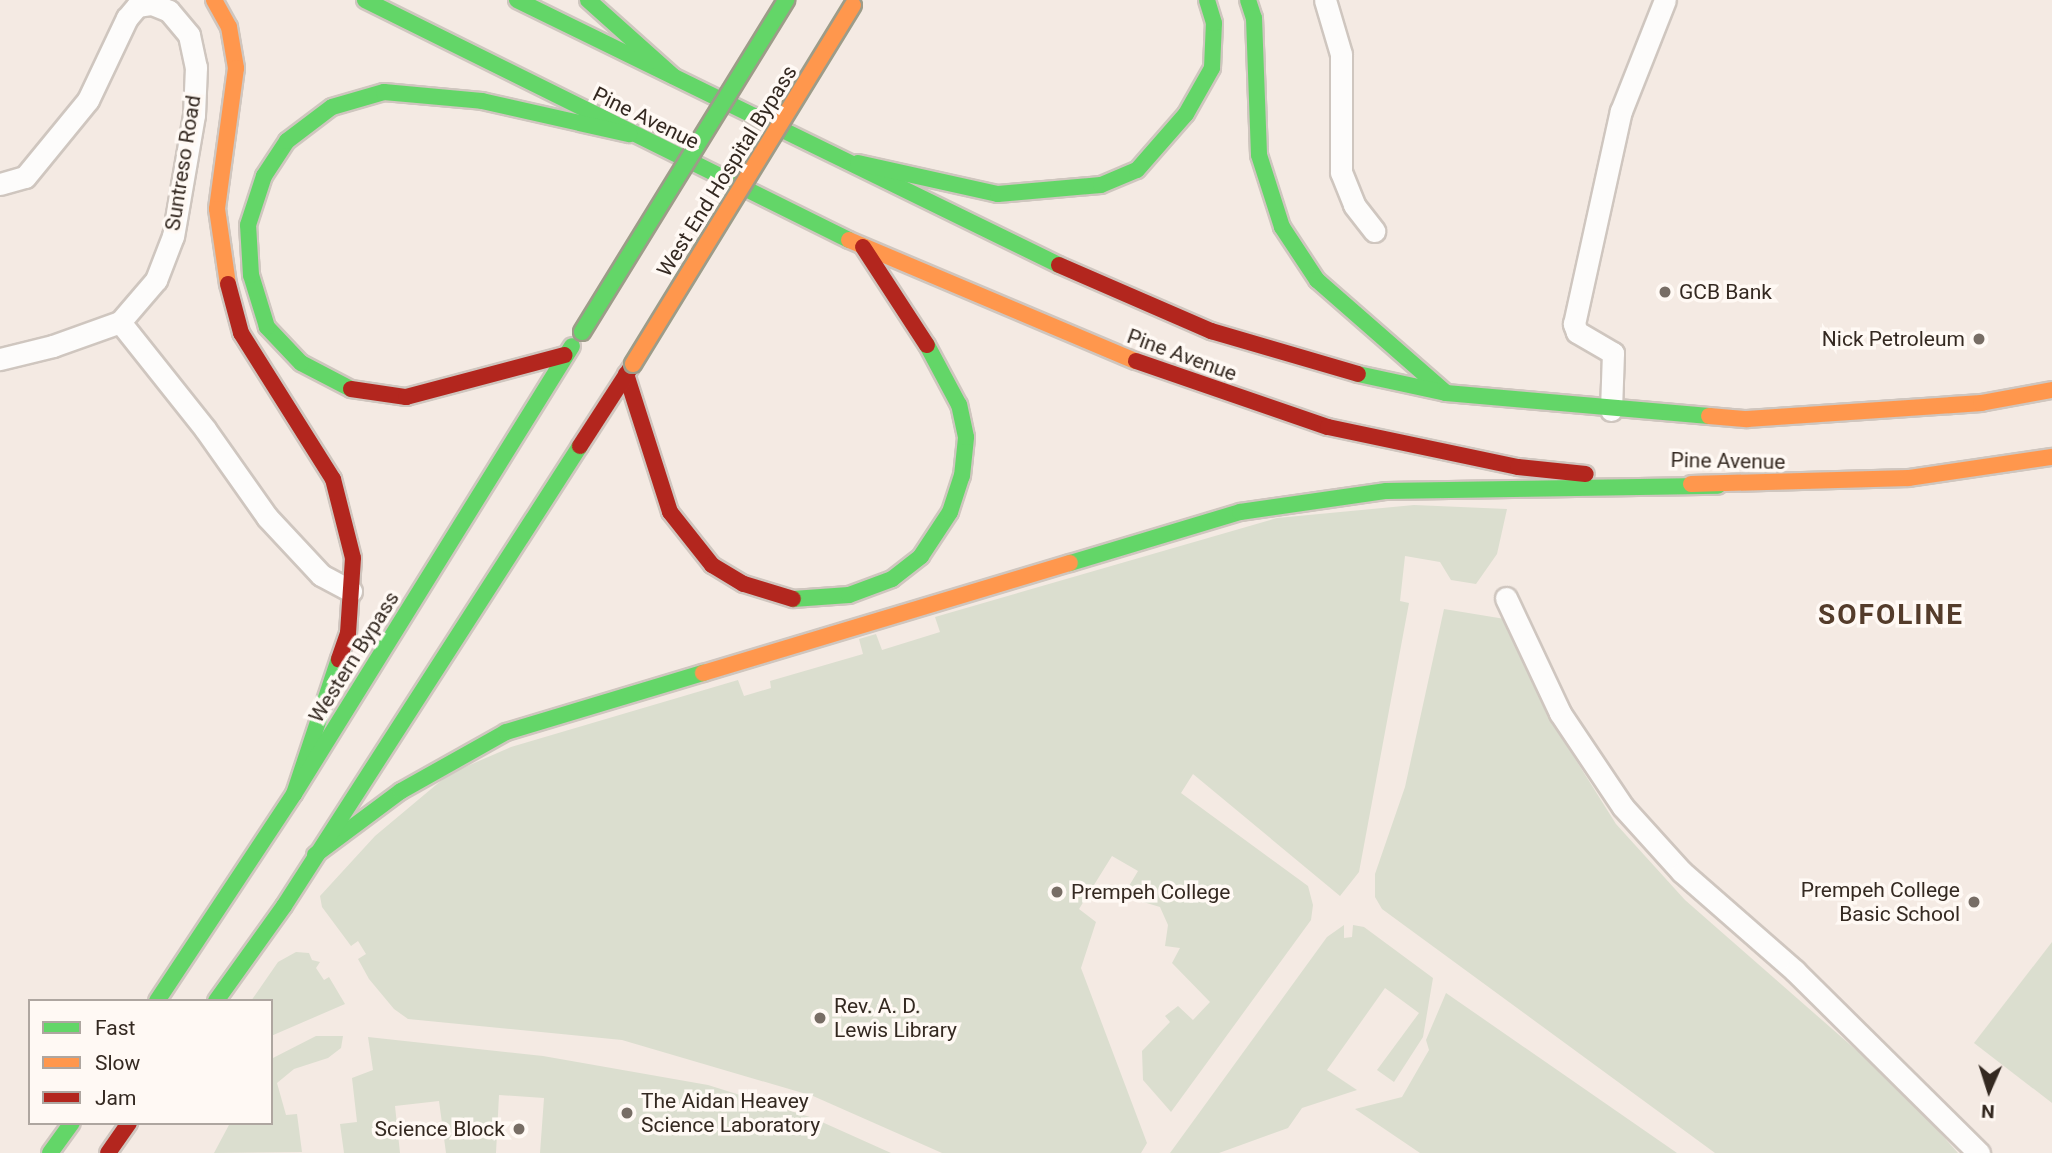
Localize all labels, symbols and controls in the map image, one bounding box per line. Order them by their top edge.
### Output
street label: West End Hospital Bypass [652,61,802,281]
street label: Pine Avenue [589,81,703,155]
street label: Suntreso Road [160,93,206,233]
place label: GCB Bank [1679,279,1772,305]
marker: GCB Bank [1657,284,1673,300]
street label: Pine Avenue [1124,323,1240,387]
place label: Nick Petroleum [1822,326,1965,352]
marker: Nick Petroleum [1971,331,1987,347]
street label: Pine Avenue [1670,447,1786,475]
street label: Western Bypass [304,587,404,727]
district label: SOFOLINE [1819,598,1963,632]
place label: Prempeh College Basic School [1801,877,1960,927]
place label: Prempeh College [1071,879,1230,905]
marker: Prempeh College [1049,884,1065,900]
marker: Prempeh College Basic School [1966,894,1982,910]
place label: Rev. A. D. Lewis Library [834,993,957,1043]
legend [28,999,273,1125]
marker: Rev. A. D. Lewis Library [812,1010,828,1026]
text: Fast [95,1016,135,1040]
text: Slow [95,1051,140,1075]
north arrow [1954,1055,2024,1125]
text: Jam [95,1086,136,1110]
place label: The Aidan Heavey Science Laboratory [641,1088,820,1138]
text: N [1981,1100,1995,1123]
marker: The Aidan Heavey Science Laboratory [619,1105,635,1121]
place label: Science Block [375,1116,505,1142]
marker: Science Block [511,1121,527,1137]

